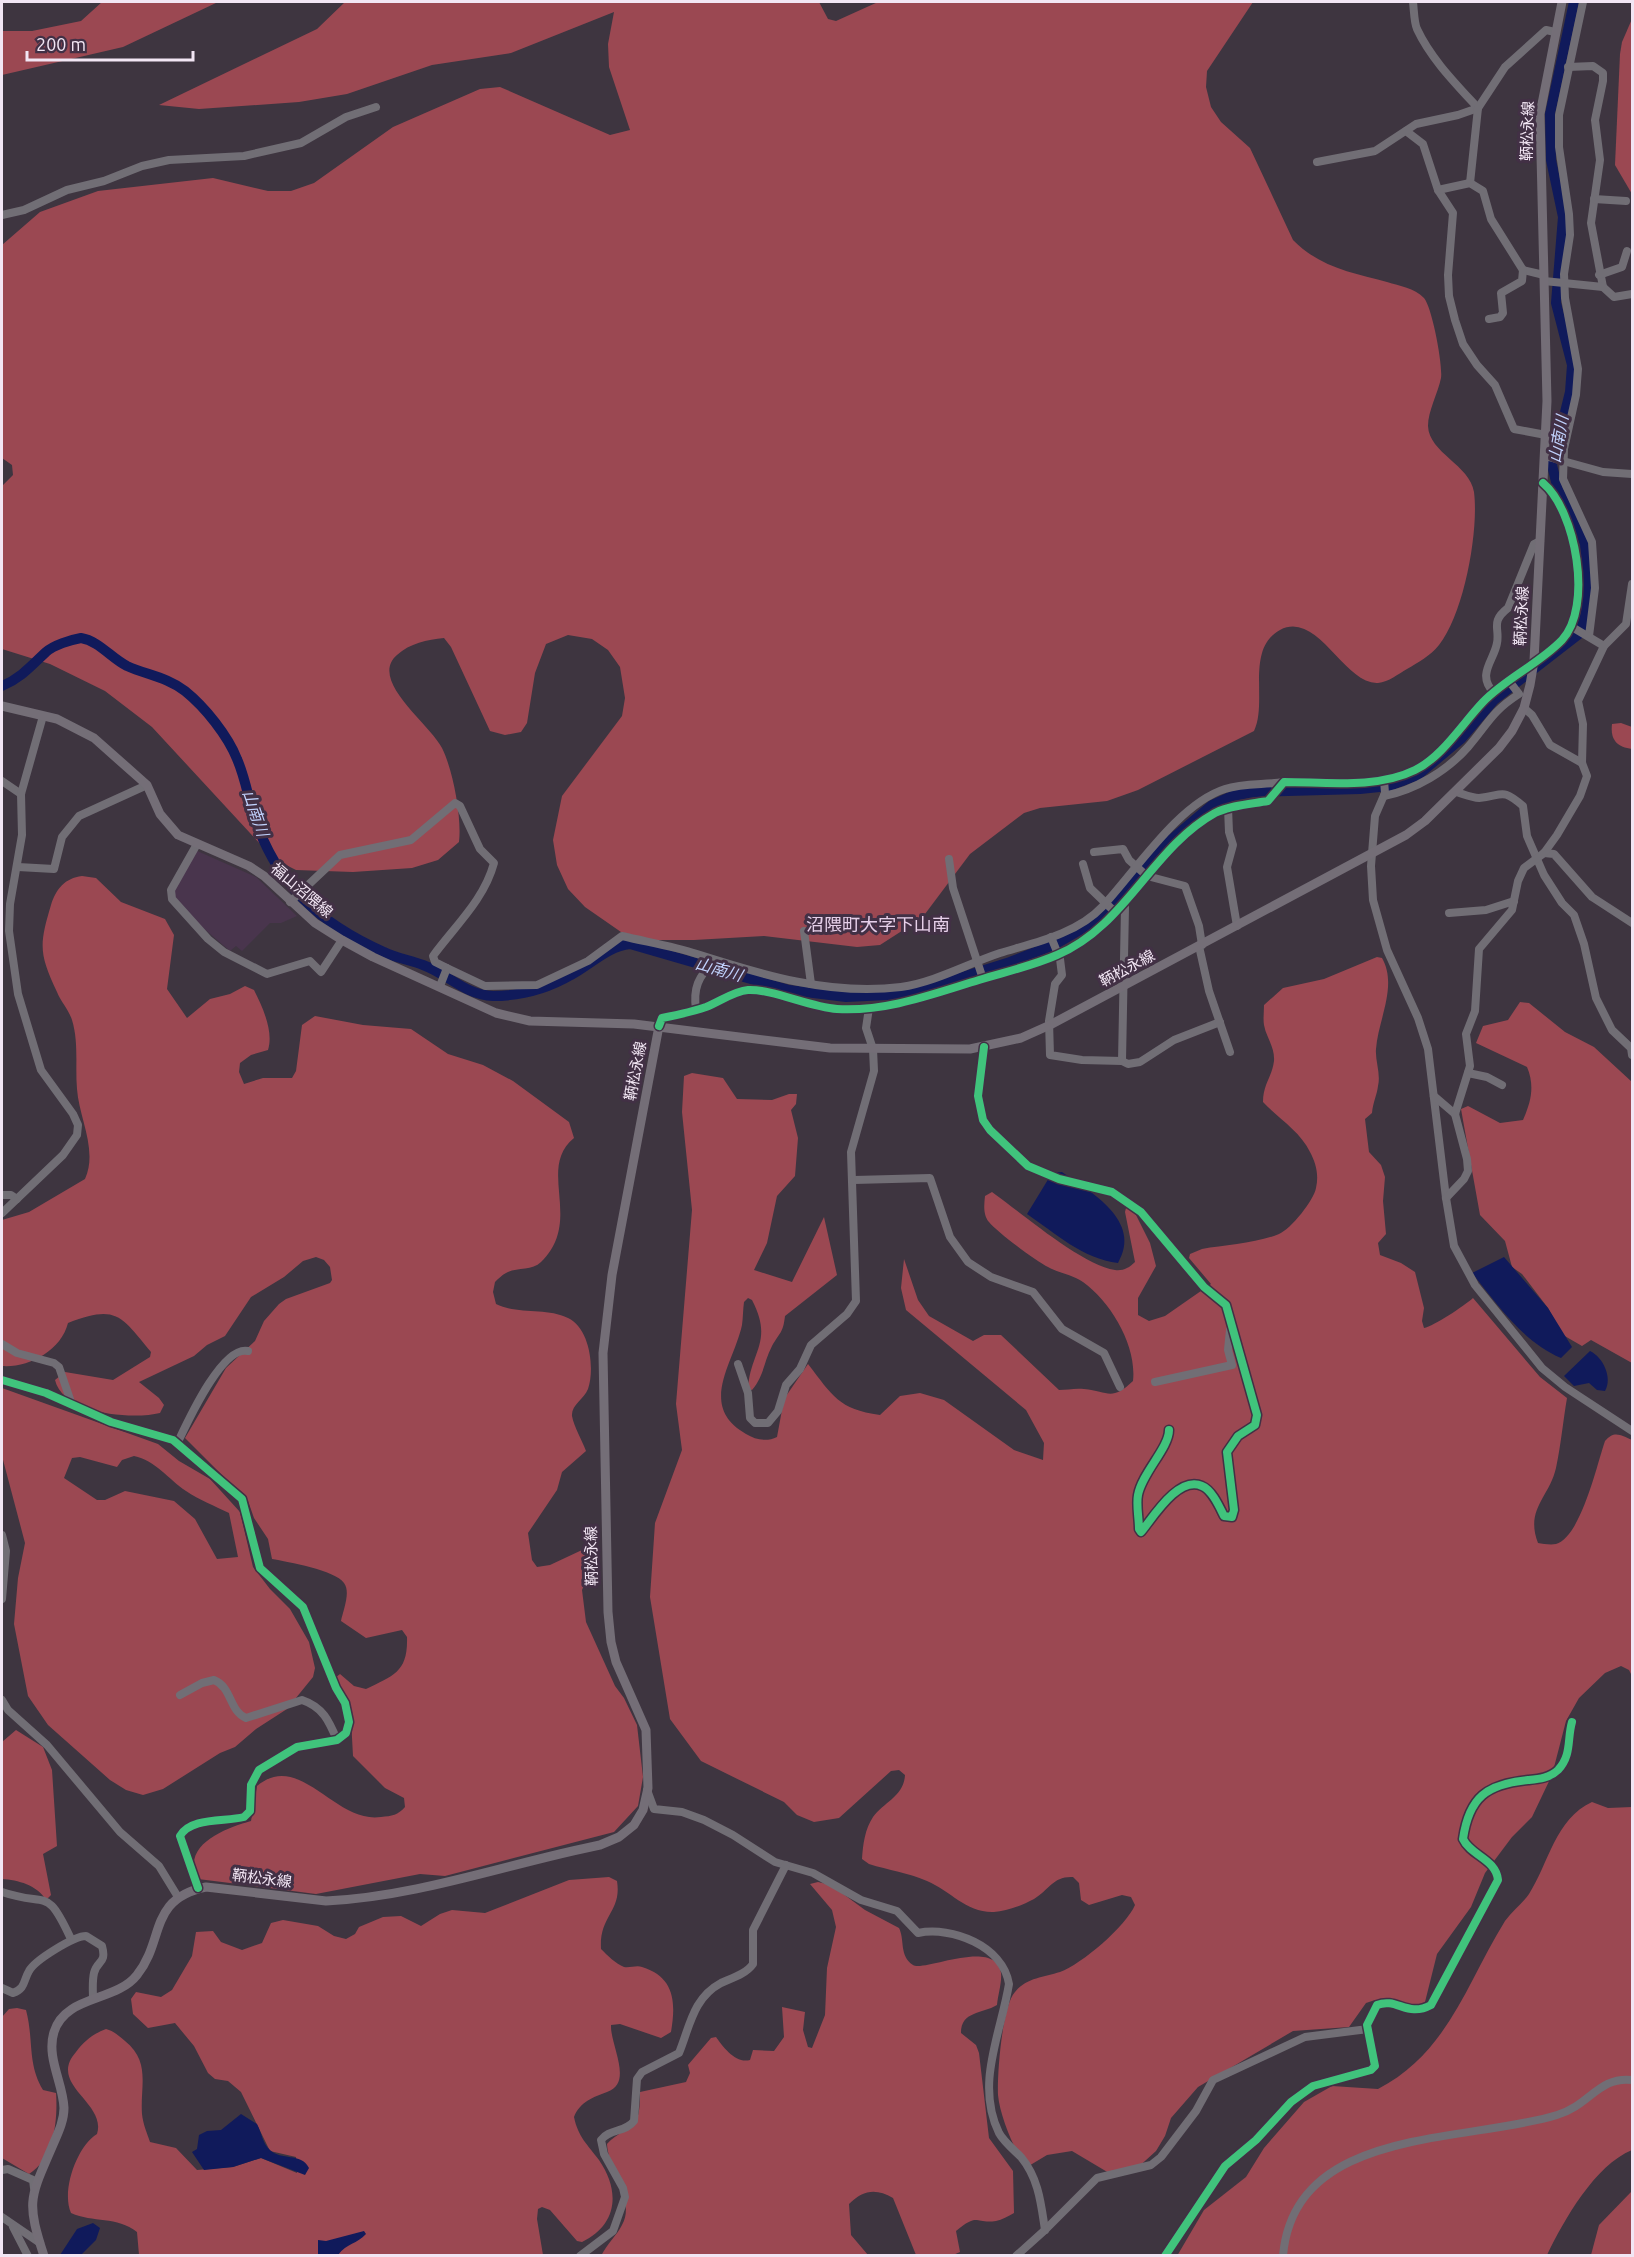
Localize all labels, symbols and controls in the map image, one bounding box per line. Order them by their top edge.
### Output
scale bar [27,24,194,62]
text: 200 m [36,34,86,54]
street label: 鞆松永線 [1517,101,1537,161]
water label: 山南川 [1545,412,1571,464]
street label: 鞆松永線 [1511,586,1531,646]
water label: 山南川 [240,787,273,841]
street label: 福山沼隈線 [268,859,336,921]
district label: 沼隈町大字下山南 [806,914,950,934]
street label: 鞆松永線 [1097,946,1157,990]
water label: 山南川 [693,954,746,985]
street label: 鞆松永線 [621,1040,649,1102]
street label: 鞆松永線 [582,1526,600,1586]
street label: 鞆松永線 [231,1866,293,1890]

